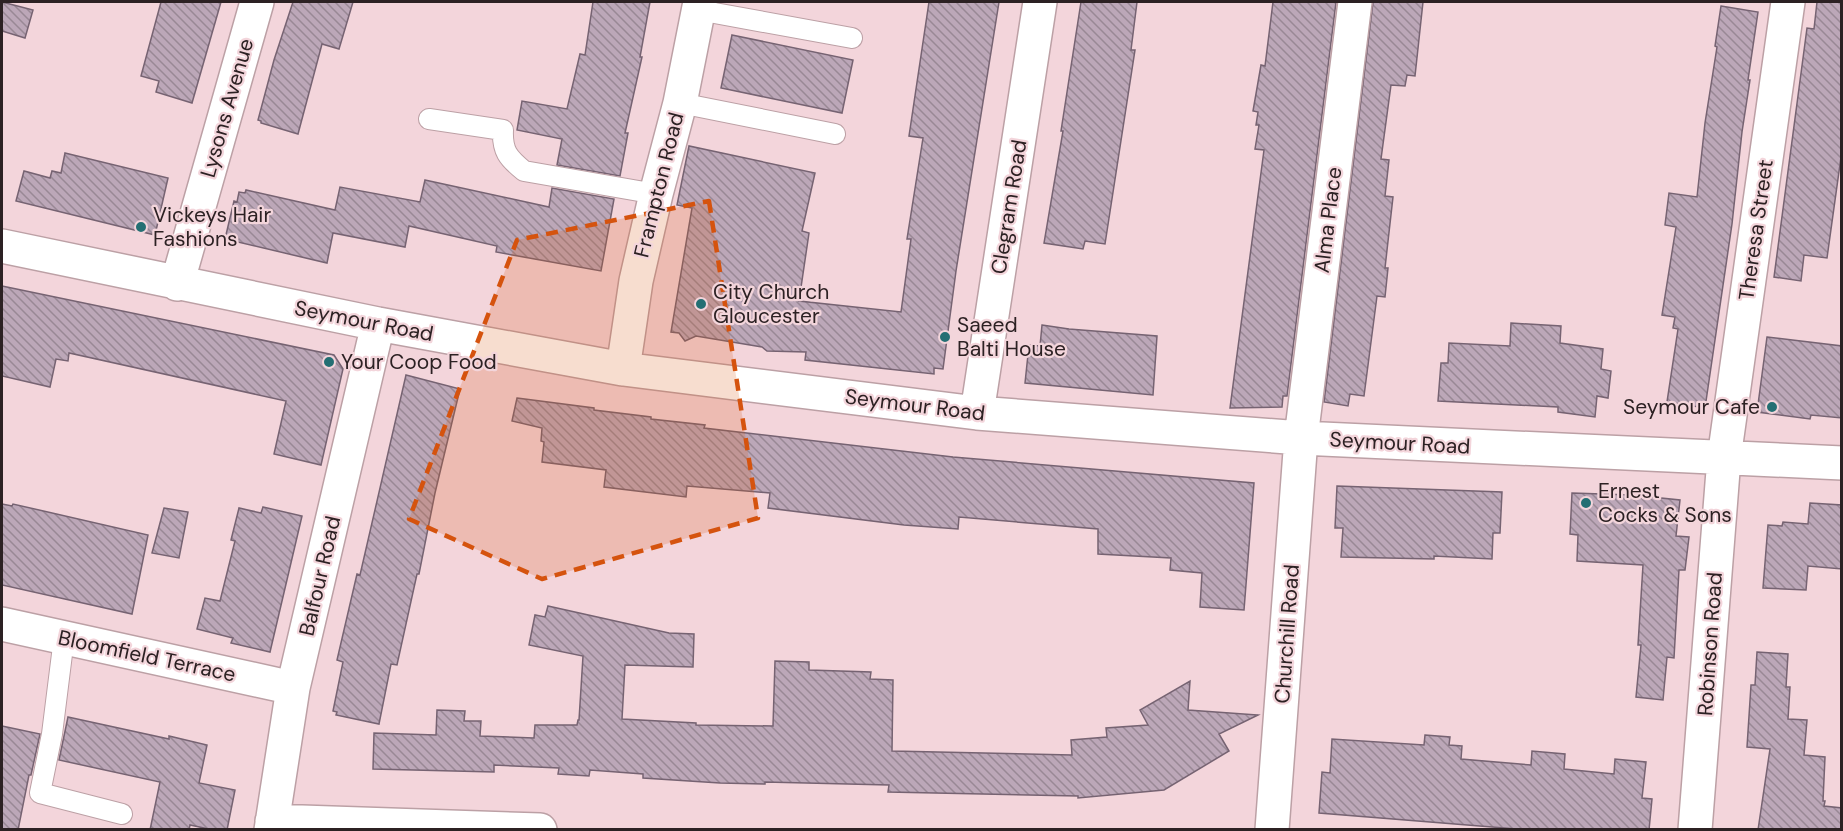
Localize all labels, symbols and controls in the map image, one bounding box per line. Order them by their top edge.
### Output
street label: Lysons Avenue [194,35,260,181]
street label: Frampton Road [627,109,691,261]
street label: Clegram Road [985,138,1033,276]
street label: Theresa Street [1732,158,1780,302]
street label: Alma Place [1308,165,1348,275]
place label: Vickeys Hair Fashions [153,201,271,253]
marker: Vickeys Hair Fashions [134,220,148,234]
place label: City Church Gloucester [713,278,829,330]
street label: Seymour Road [292,294,436,348]
marker: City Church Gloucester [694,297,708,311]
place label: Saeed Balti House [957,311,1066,363]
marker: Saeed Balti House [938,330,952,344]
place label: Your Coop Food [341,348,497,376]
marker: Your Coop Food [322,355,336,369]
street label: Seymour Road [843,383,987,427]
place label: Seymour Cafe [1623,393,1760,421]
marker: Seymour Cafe [1765,400,1779,414]
street label: Seymour Road [1329,425,1471,461]
place label: Ernest Cocks & Sons [1598,477,1732,529]
marker: Ernest Cocks & Sons [1579,496,1593,510]
street label: Balfour Road [293,513,347,639]
street label: Churchill Road [1268,563,1306,705]
street label: Robinson Road [1691,571,1729,717]
street label: Bloomfield Terrace [56,624,238,689]

